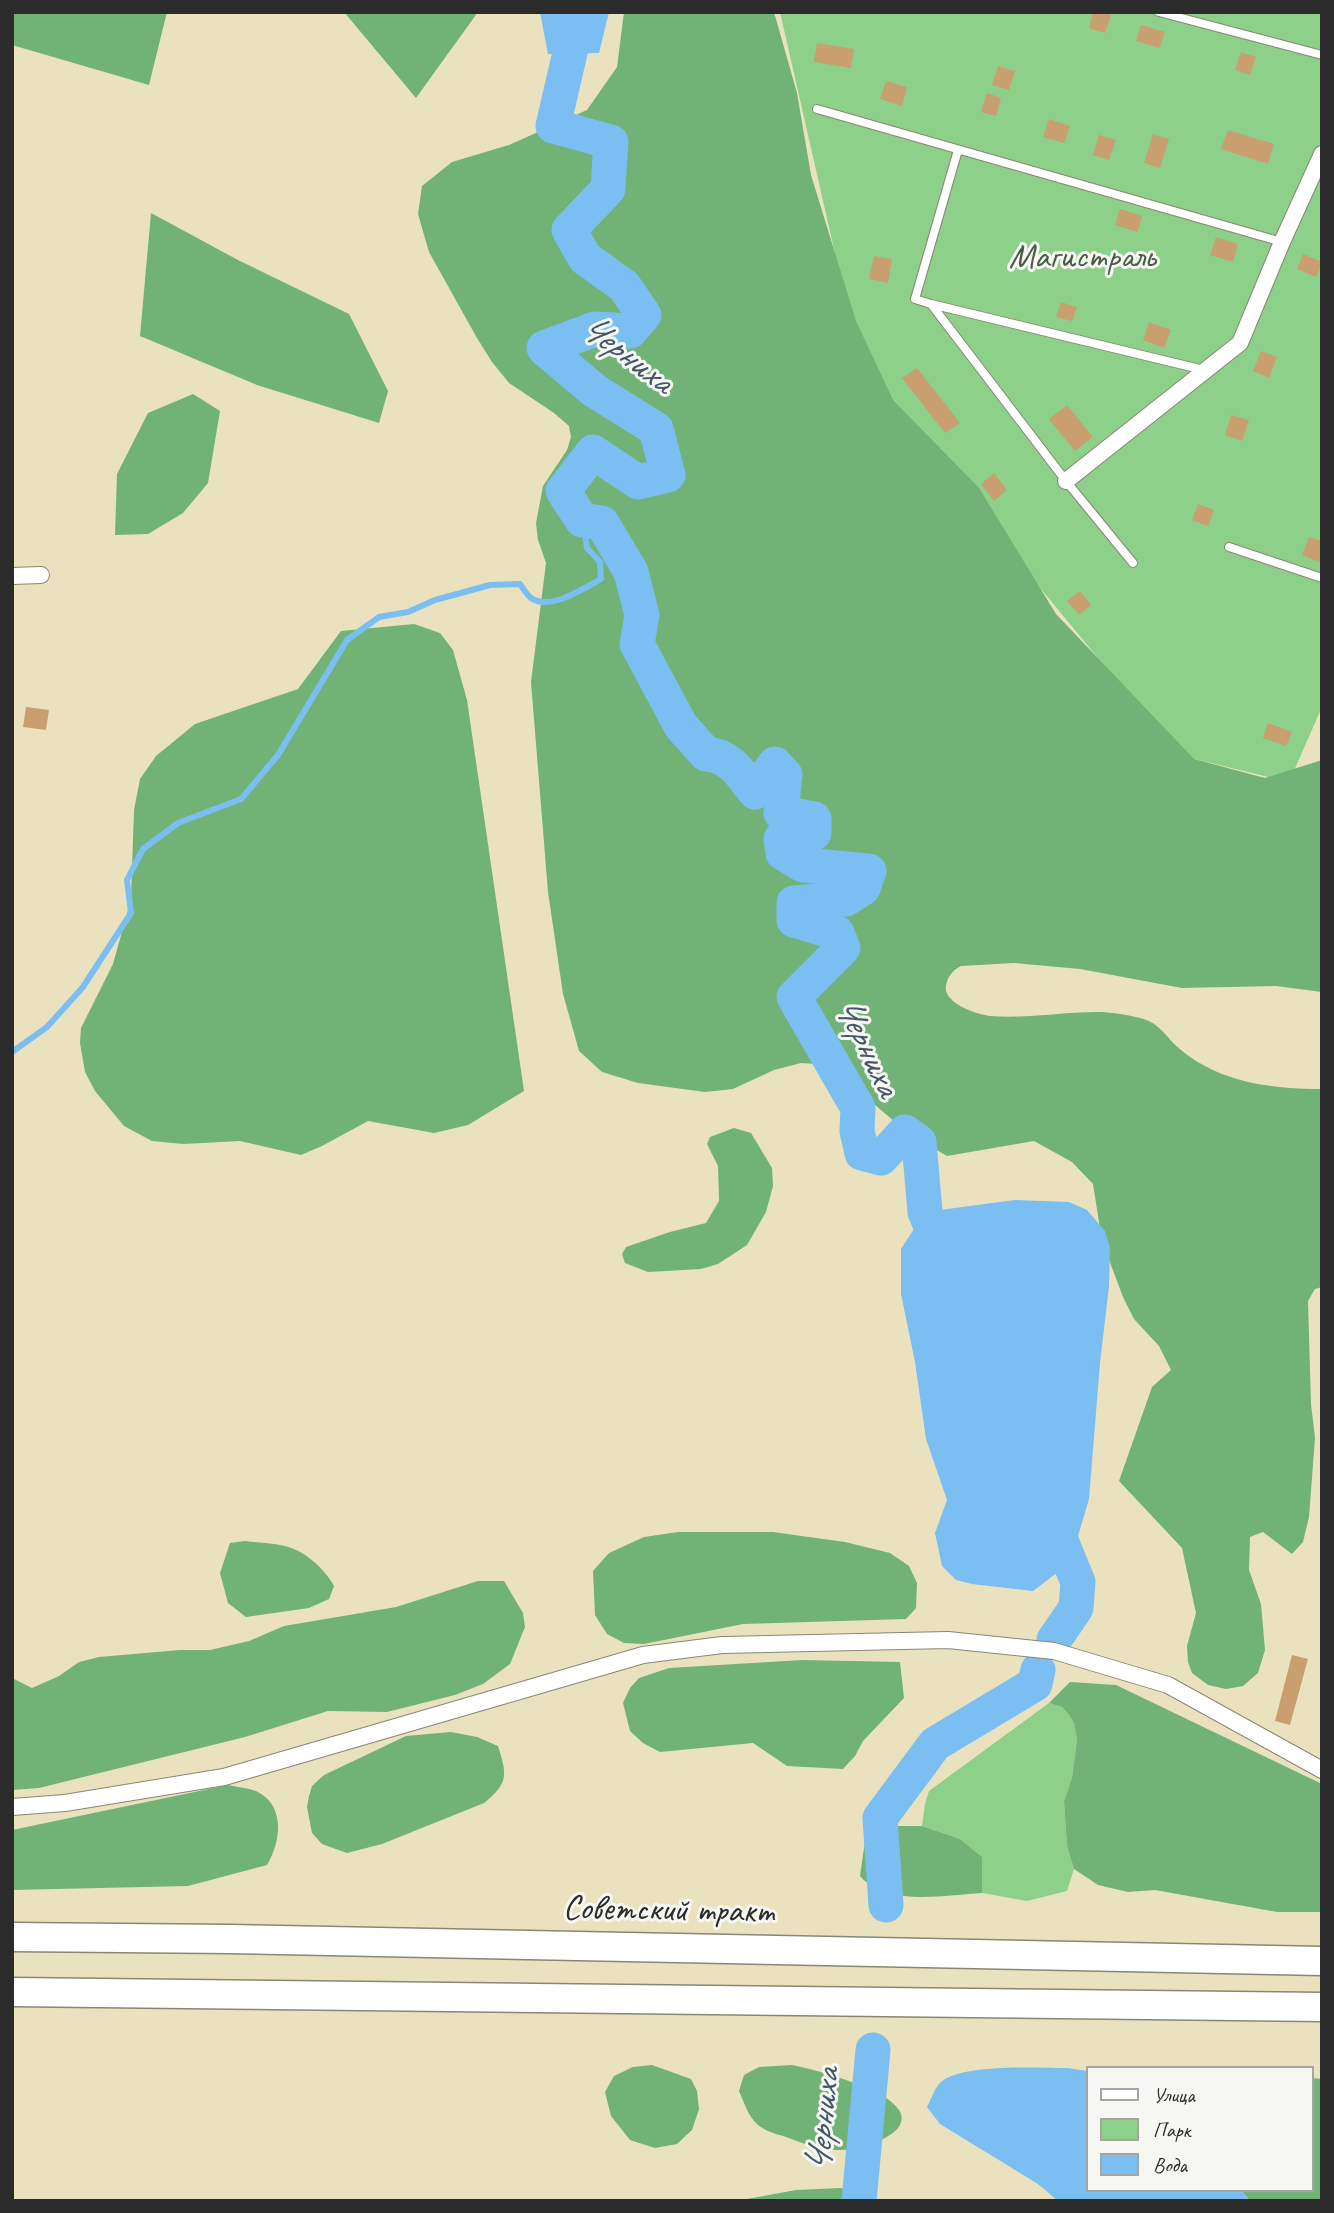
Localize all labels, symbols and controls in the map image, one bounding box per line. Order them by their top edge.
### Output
park label: Магистраль [1009,237,1155,279]
water label: Черниха [571,306,681,404]
water label: Черниха [823,990,909,1104]
street label: Советский тракт [563,1888,773,1934]
legend [1086,2066,1313,2192]
water label: Черниха [797,2067,851,2175]
text: Улица [1153,2082,1195,2108]
text: Парк [1153,2117,1190,2143]
text: Вода [1153,2152,1187,2178]

